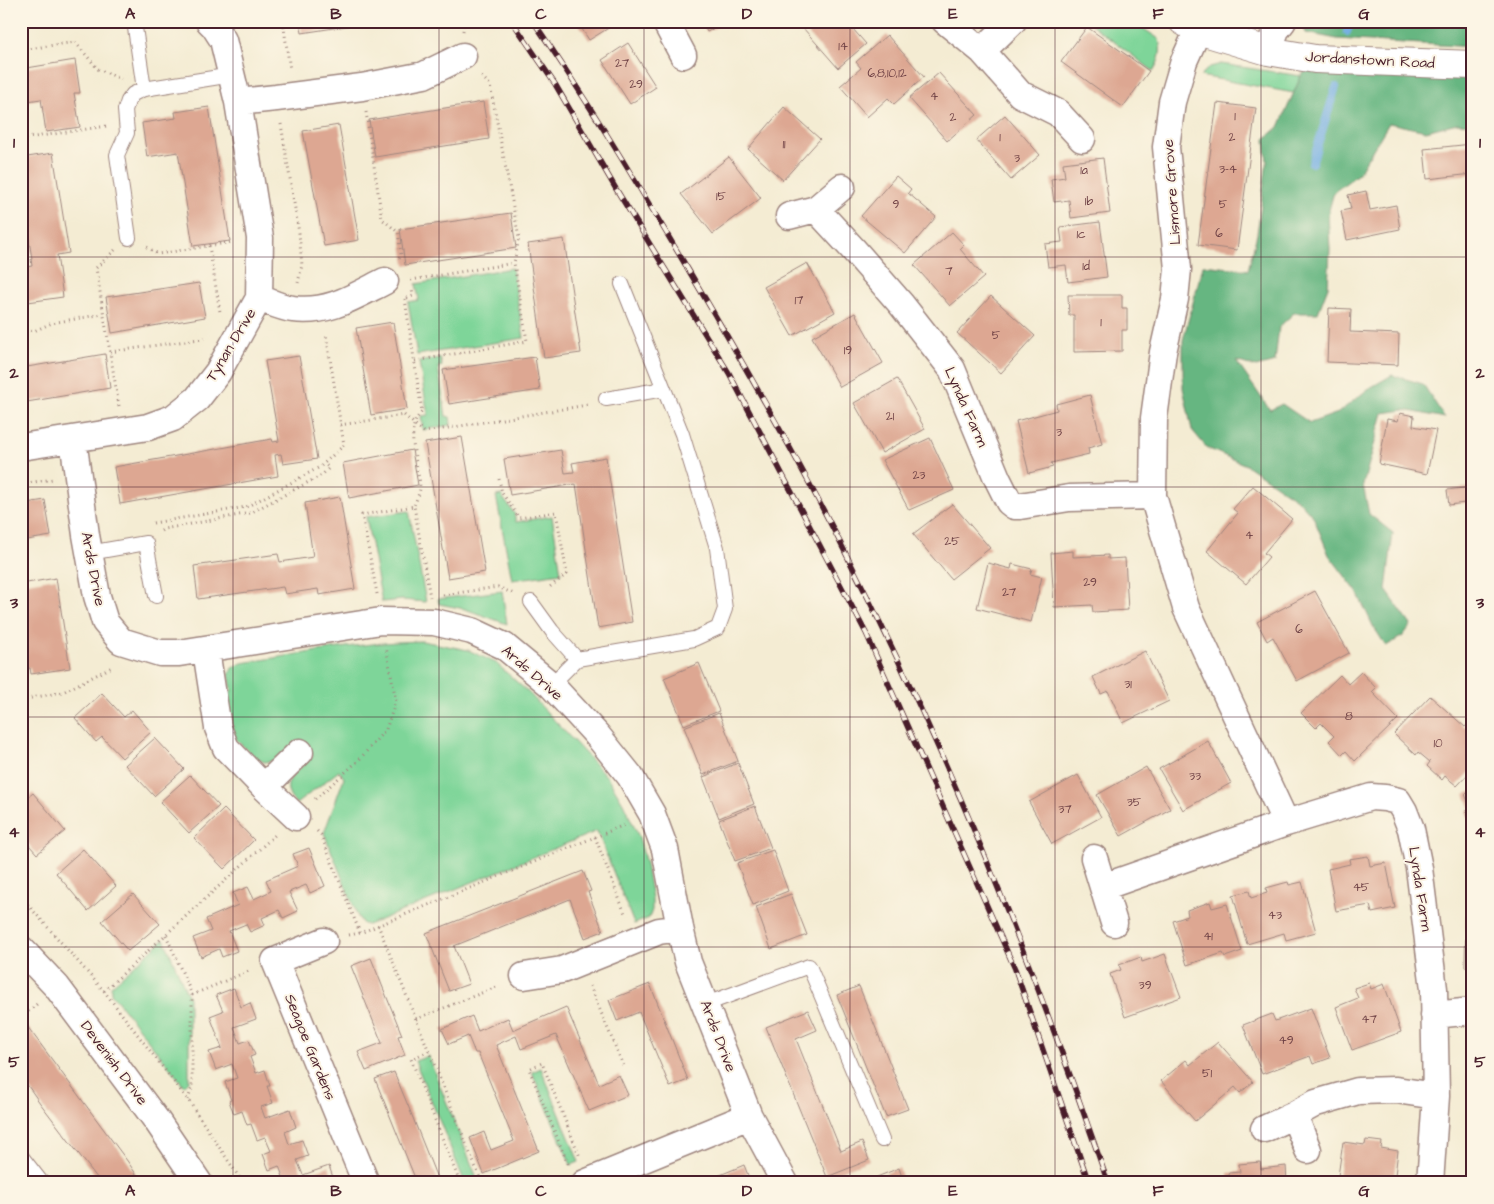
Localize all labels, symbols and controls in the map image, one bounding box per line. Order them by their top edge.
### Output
text: A [125,3,136,25]
text: B [330,3,342,25]
text: C [535,3,547,25]
text: D [742,3,753,25]
text: E [948,3,958,25]
text: F [1152,3,1164,25]
text: G [1358,3,1370,25]
house number: 14 [838,38,848,55]
street label: Jordanstown Road [1305,46,1436,74]
house number: 27 [615,55,630,72]
house number: 6,8,10,12 [867,65,907,82]
house number: 29 [629,76,643,93]
house number: 4 [930,88,938,105]
house number: 1 [1234,108,1236,125]
house number: 2 [950,109,957,126]
house number: 1 [999,129,1001,146]
house number: 2 [1229,129,1236,146]
text: 1 [13,132,16,154]
text: 1 [1479,132,1482,154]
house number: 11 [782,136,786,153]
street label: Lismore Grove [1158,139,1186,245]
house number: 3 [1014,150,1020,167]
house number: 3-4 [1219,161,1237,178]
house number: 1a [1080,162,1088,179]
house number: 15 [716,188,727,205]
house number: 1b [1085,193,1093,210]
house number: 9 [893,196,900,213]
house number: 5 [1219,196,1228,213]
house number: 6 [1215,225,1223,242]
house number: 1c [1076,226,1086,243]
house number: 1d [1082,258,1090,275]
house number: 7 [945,263,953,280]
house number: 17 [795,292,804,309]
street label: Tynan Drive [201,304,262,386]
house number: 1 [1100,314,1102,331]
house number: 5 [992,327,1001,344]
house number: 19 [844,342,852,359]
text: 2 [8,362,19,384]
text: 2 [1474,362,1485,384]
street label: Lynda Farm [938,364,993,451]
house number: 21 [886,408,895,425]
house number: 3 [1056,424,1062,441]
house number: 23 [913,467,925,484]
house number: 4 [1245,527,1253,544]
street label: Ards Drive [76,530,110,608]
house number: 25 [944,533,960,550]
house number: 29 [1083,574,1097,591]
house number: 27 [1002,584,1017,601]
text: 3 [9,592,19,614]
text: 3 [1475,592,1485,614]
house number: 6 [1295,621,1303,638]
street label: Ards Drive [497,640,567,706]
house number: 31 [1124,676,1132,693]
house number: 8 [1345,708,1353,725]
house number: 10 [1433,735,1443,752]
house number: 33 [1189,768,1201,785]
house number: 35 [1127,794,1142,811]
house number: 37 [1058,801,1072,818]
text: 4 [9,821,20,843]
text: 4 [1475,821,1486,843]
street label: Lynda Farm [1402,845,1437,933]
house number: 45 [1353,879,1370,896]
house number: 43 [1268,907,1282,924]
house number: 41 [1203,928,1213,945]
house number: 39 [1139,977,1152,994]
street label: Seagoe Gardens [278,991,341,1104]
street label: Ards Drive [695,997,741,1075]
house number: 47 [1361,1011,1377,1028]
street label: Devenish Drive [75,1016,153,1110]
house number: 49 [1279,1032,1294,1049]
text: 5 [8,1051,20,1073]
text: 5 [1474,1051,1486,1073]
house number: 51 [1202,1065,1212,1082]
text: A [125,1180,136,1202]
text: B [330,1180,342,1202]
text: C [535,1180,547,1202]
text: D [742,1180,753,1202]
text: E [948,1180,958,1202]
text: F [1152,1180,1164,1202]
text: G [1358,1180,1370,1202]

